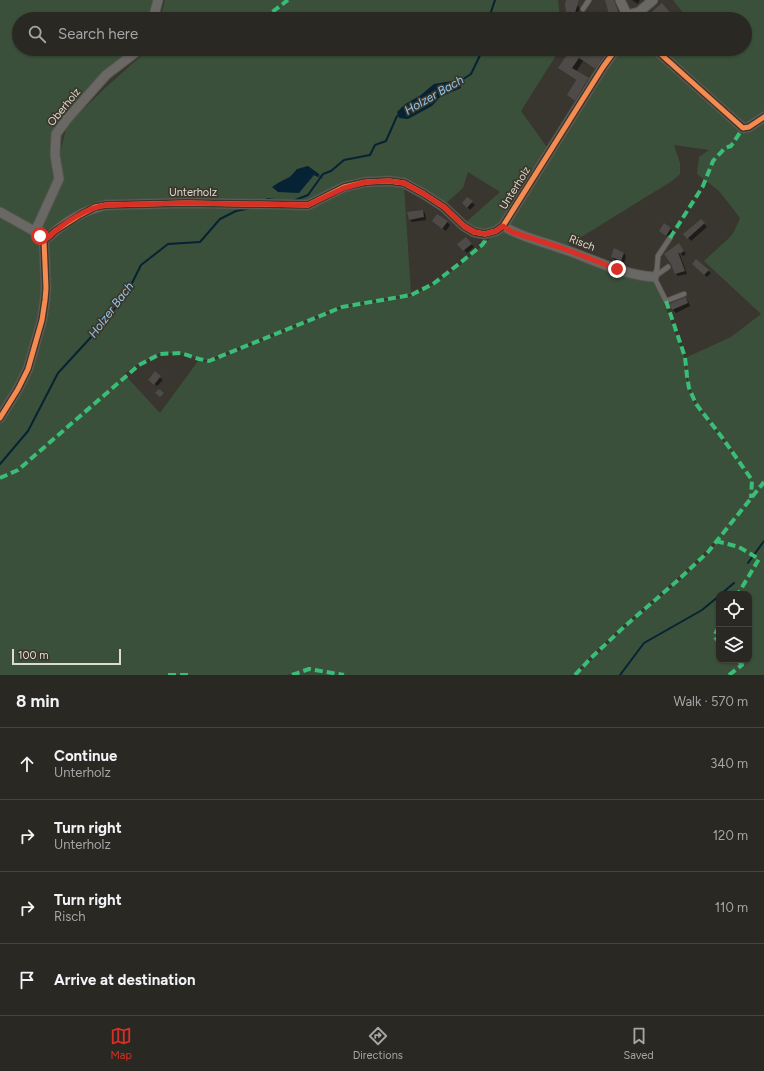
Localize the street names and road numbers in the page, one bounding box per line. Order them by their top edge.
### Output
street label: Oberholz [45,85,83,129]
street label: Unterholz [497,164,533,212]
street label: Unterholz [169,186,217,199]
street label: Risch [567,232,597,254]

